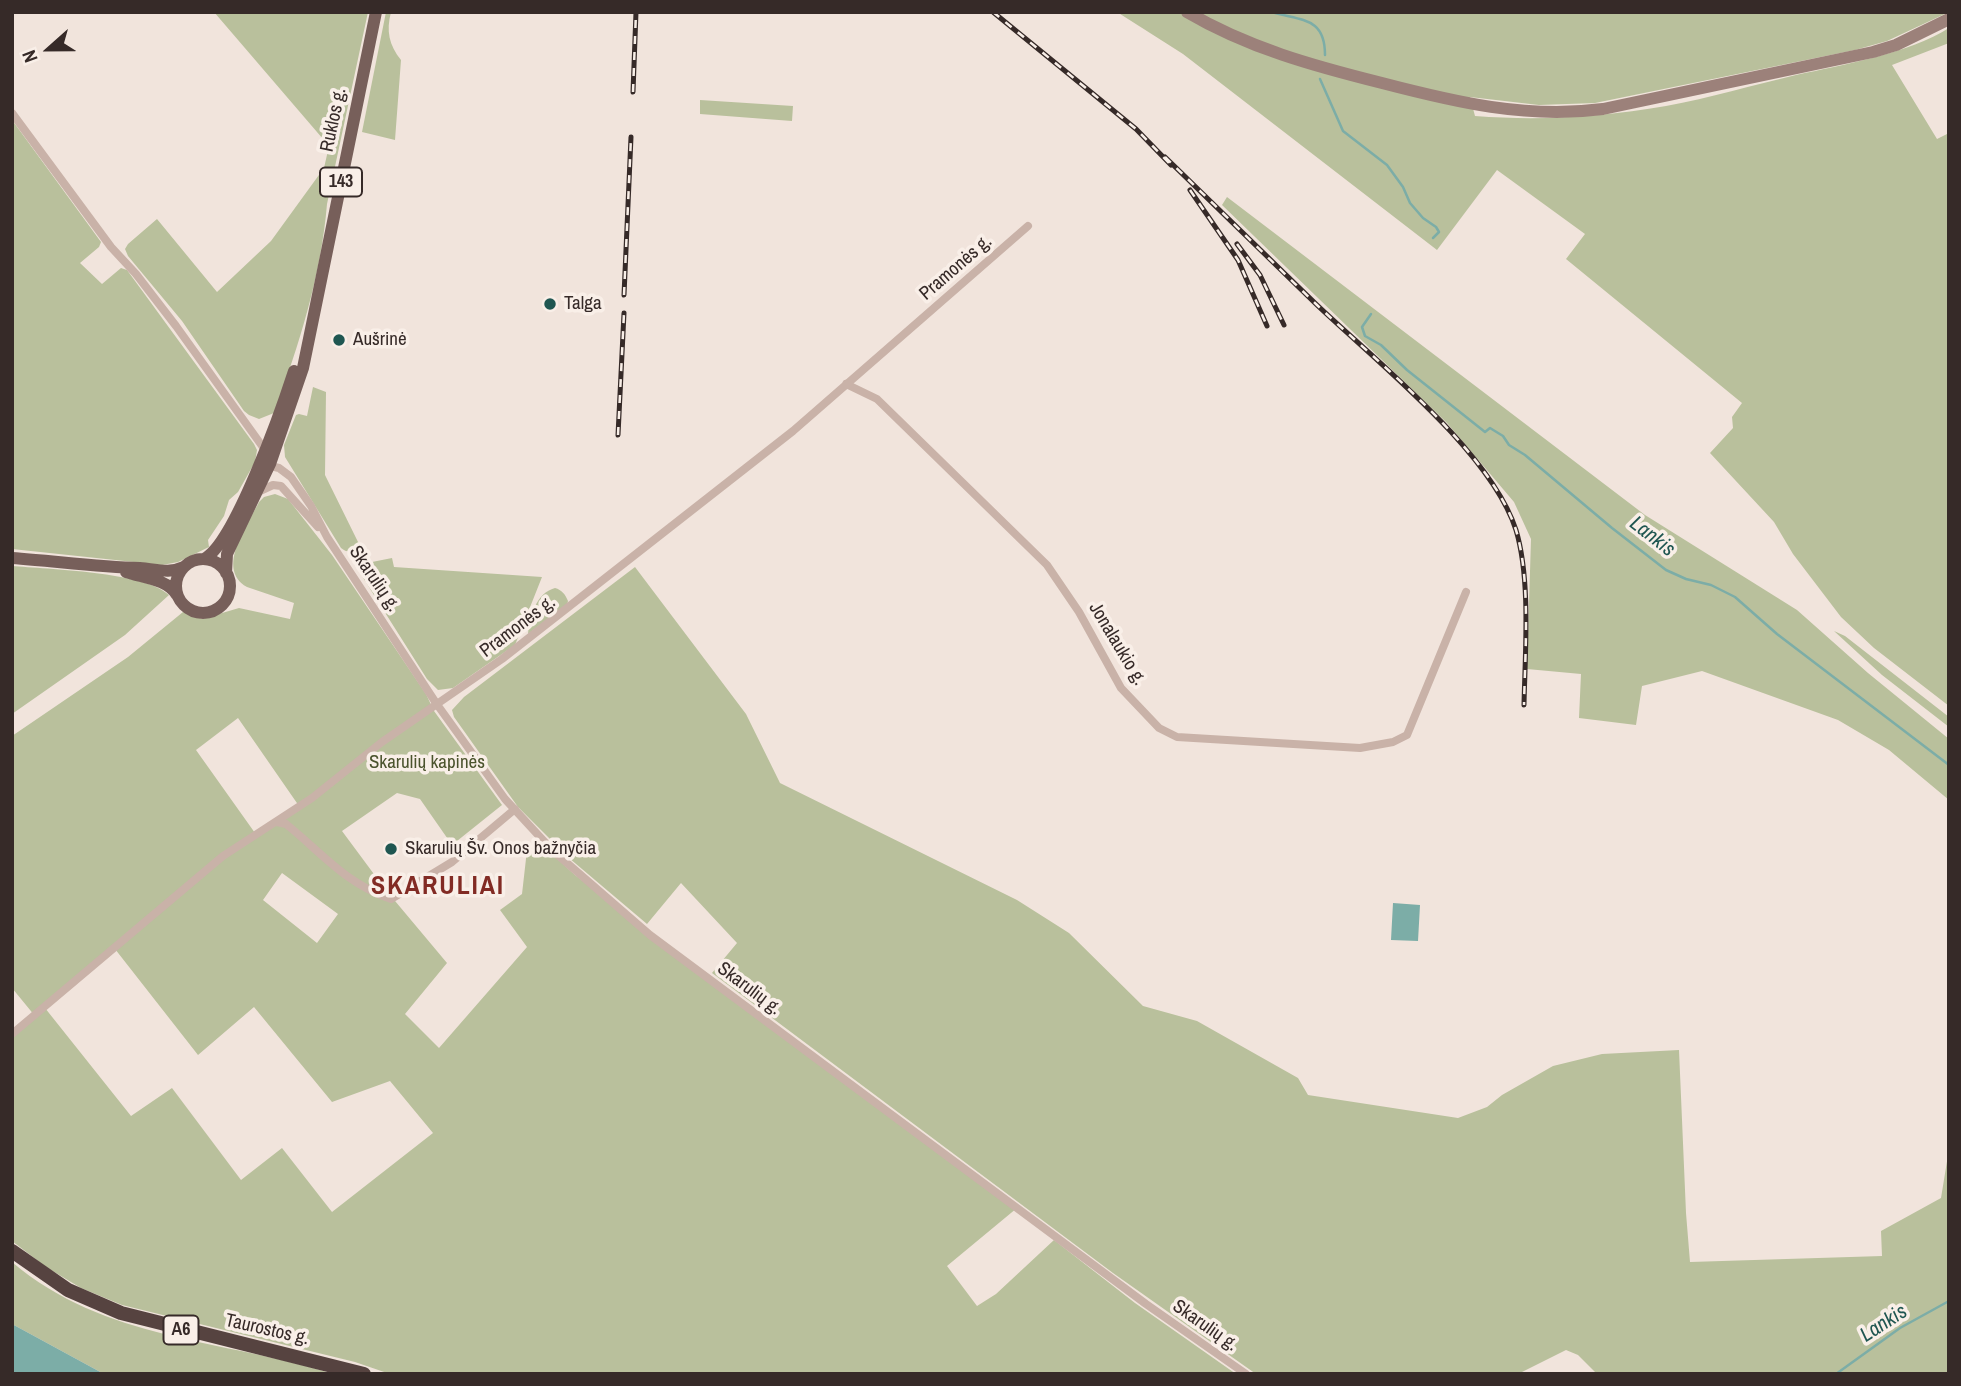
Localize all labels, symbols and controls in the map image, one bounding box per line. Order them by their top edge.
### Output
north arrow [14,14,84,84]
text: N [15,47,44,66]
street label: Ruklos g. [316,86,352,154]
road number: 143 [320,168,362,196]
street label: Pramonės g. [915,230,997,306]
place label: Talga [564,293,602,315]
marker: Talga [542,296,558,312]
place label: Aušrinė [353,329,407,351]
marker: Aušrinė [331,332,347,348]
water label: Lankis [1624,511,1680,563]
street label: Skarulių g. [344,542,404,616]
street label: Pramonės g. [476,591,560,663]
street label: Jonalaukio g. [1083,598,1151,690]
park label: Skarulių kapinės [369,752,485,774]
place label: Skarulių Šv. Onos bažnyčia [405,838,596,860]
marker: Skarulių Šv. Onos bažnyčia [383,841,399,857]
district label: SKARULIAI [372,871,504,903]
street label: Skarulių g. [712,957,786,1021]
street label: Skarulių g. [1168,1295,1242,1357]
water label: Lankis [1856,1300,1912,1348]
street label: Taurostos g. [223,1309,311,1351]
road number: A6 [164,1316,198,1344]

